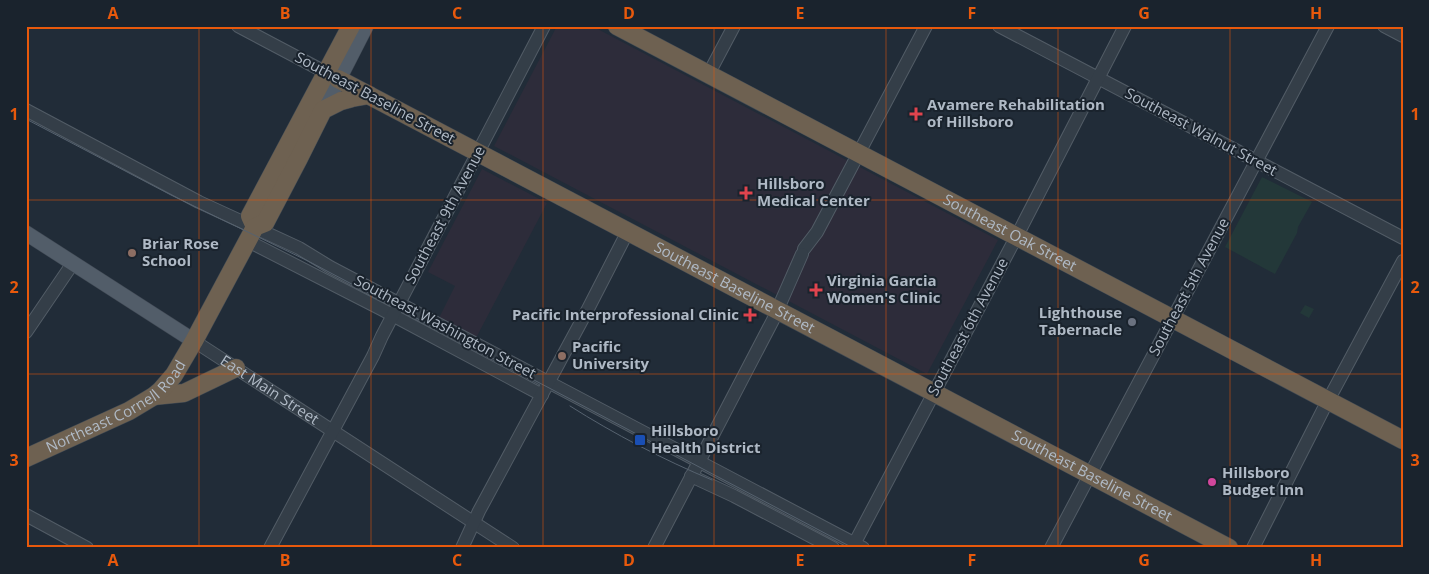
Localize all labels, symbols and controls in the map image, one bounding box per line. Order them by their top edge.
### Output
text: A [107,2,119,24]
text: B [280,2,290,24]
text: C [452,2,462,24]
text: D [623,2,635,24]
text: E [796,2,805,24]
text: F [968,2,976,24]
text: G [1138,2,1150,24]
text: H [1310,2,1322,24]
street label: Southeast Baseline Street [292,46,459,148]
street label: Southeast Walnut Street [1122,82,1281,180]
place label: Avamere Rehabilitation of Hillsboro [927,94,1105,131]
text: 1 [9,103,19,125]
text: 1 [1410,103,1420,125]
marker: Avamere Rehabilitation of Hillsboro [909,107,923,121]
street label: Southeast 9th Avenue [399,142,489,287]
place label: Hillsboro Medical Center [757,173,870,210]
marker: Hillsboro Medical Center [739,186,753,200]
street label: Southeast Oak Street [940,189,1080,275]
street label: Southeast 5th Avenue [1143,214,1233,359]
place label: Briar Rose School [142,233,219,270]
street label: Southeast Baseline Street [651,236,819,337]
marker: Briar Rose School [126,247,138,259]
street label: Southeast 6th Avenue [922,254,1012,399]
street label: Southeast Washington Street [351,270,540,383]
place label: Virginia Garcia Women's Clinic [827,270,941,307]
text: 2 [9,276,19,298]
text: 2 [1410,276,1420,298]
marker: Virginia Garcia Women's Clinic [809,283,823,297]
place label: Lighthouse Tabernacle [1039,302,1122,339]
place label: Pacific Interprofessional Clinic [512,304,739,324]
marker: Pacific Interprofessional Clinic [743,308,757,322]
marker: Lighthouse Tabernacle [1126,316,1138,328]
place label: Pacific University [572,336,650,373]
street label: East Main Street [217,350,323,429]
marker: Pacific University [556,350,568,362]
street label: Northeast Cornell Road [42,356,190,457]
place label: Hillsboro Health District [651,420,761,457]
street label: Southeast Baseline Street [1009,424,1176,525]
marker: Hillsboro Health District [633,433,647,447]
text: 3 [9,449,19,471]
text: 3 [1410,449,1420,471]
place label: Hillsboro Budget Inn [1222,462,1304,499]
marker: Hillsboro Budget Inn [1206,476,1218,488]
text: A [107,549,119,571]
text: B [280,549,290,571]
text: C [452,549,462,571]
text: D [623,549,635,571]
text: E [796,549,805,571]
text: F [968,549,976,571]
text: G [1138,549,1150,571]
text: H [1310,549,1322,571]

